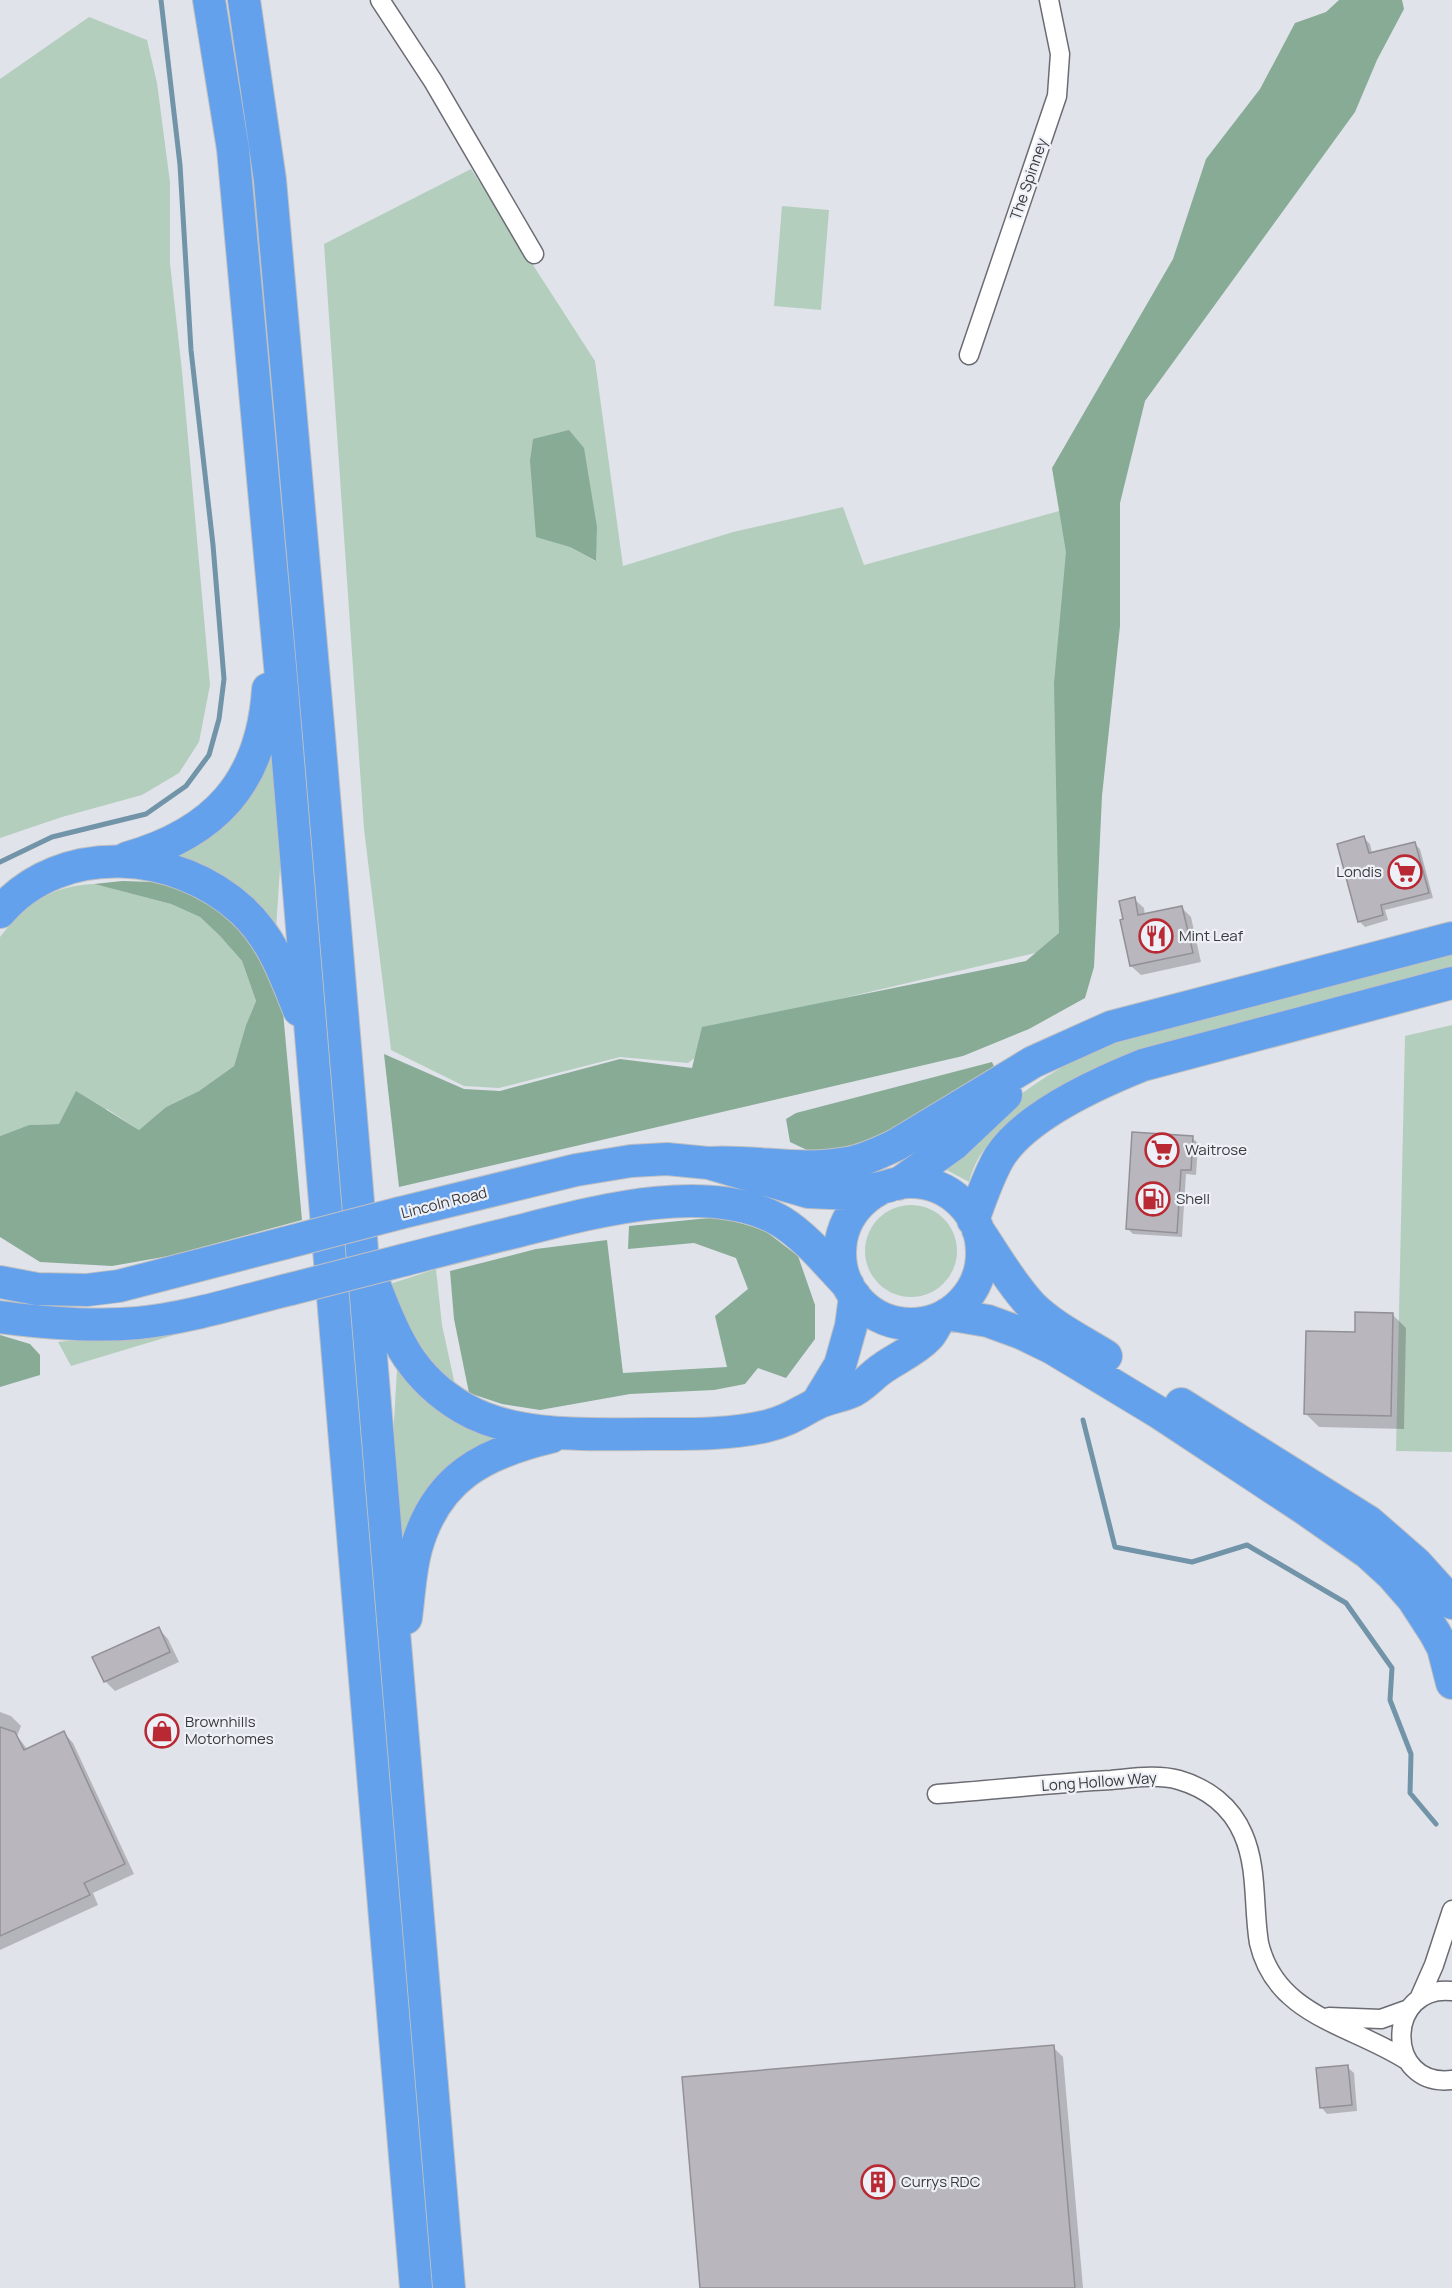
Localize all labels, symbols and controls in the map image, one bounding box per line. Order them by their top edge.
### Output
street label: The Spinney [1005,135,1052,223]
supermarket icon: Londis [1387,854,1423,890]
place label: Londis [1336,861,1382,882]
restaurant icon: Mint Leaf [1138,918,1174,954]
place label: Mint Leaf [1179,925,1244,946]
supermarket icon: Waitrose [1144,1132,1180,1168]
place label: Waitrose [1185,1139,1247,1160]
fuel station icon: Shell [1135,1181,1171,1217]
street label: Lincoln Road [399,1182,489,1223]
place label: Shell [1176,1188,1210,1209]
place label: Brownhills Motorhomes [185,1711,274,1749]
shop icon: Brownhills Motorhomes [144,1713,180,1749]
street label: Long Hollow Way [1041,1767,1157,1796]
building icon: Currys RDC [860,2164,896,2200]
place label: Currys RDC [901,2171,981,2192]

